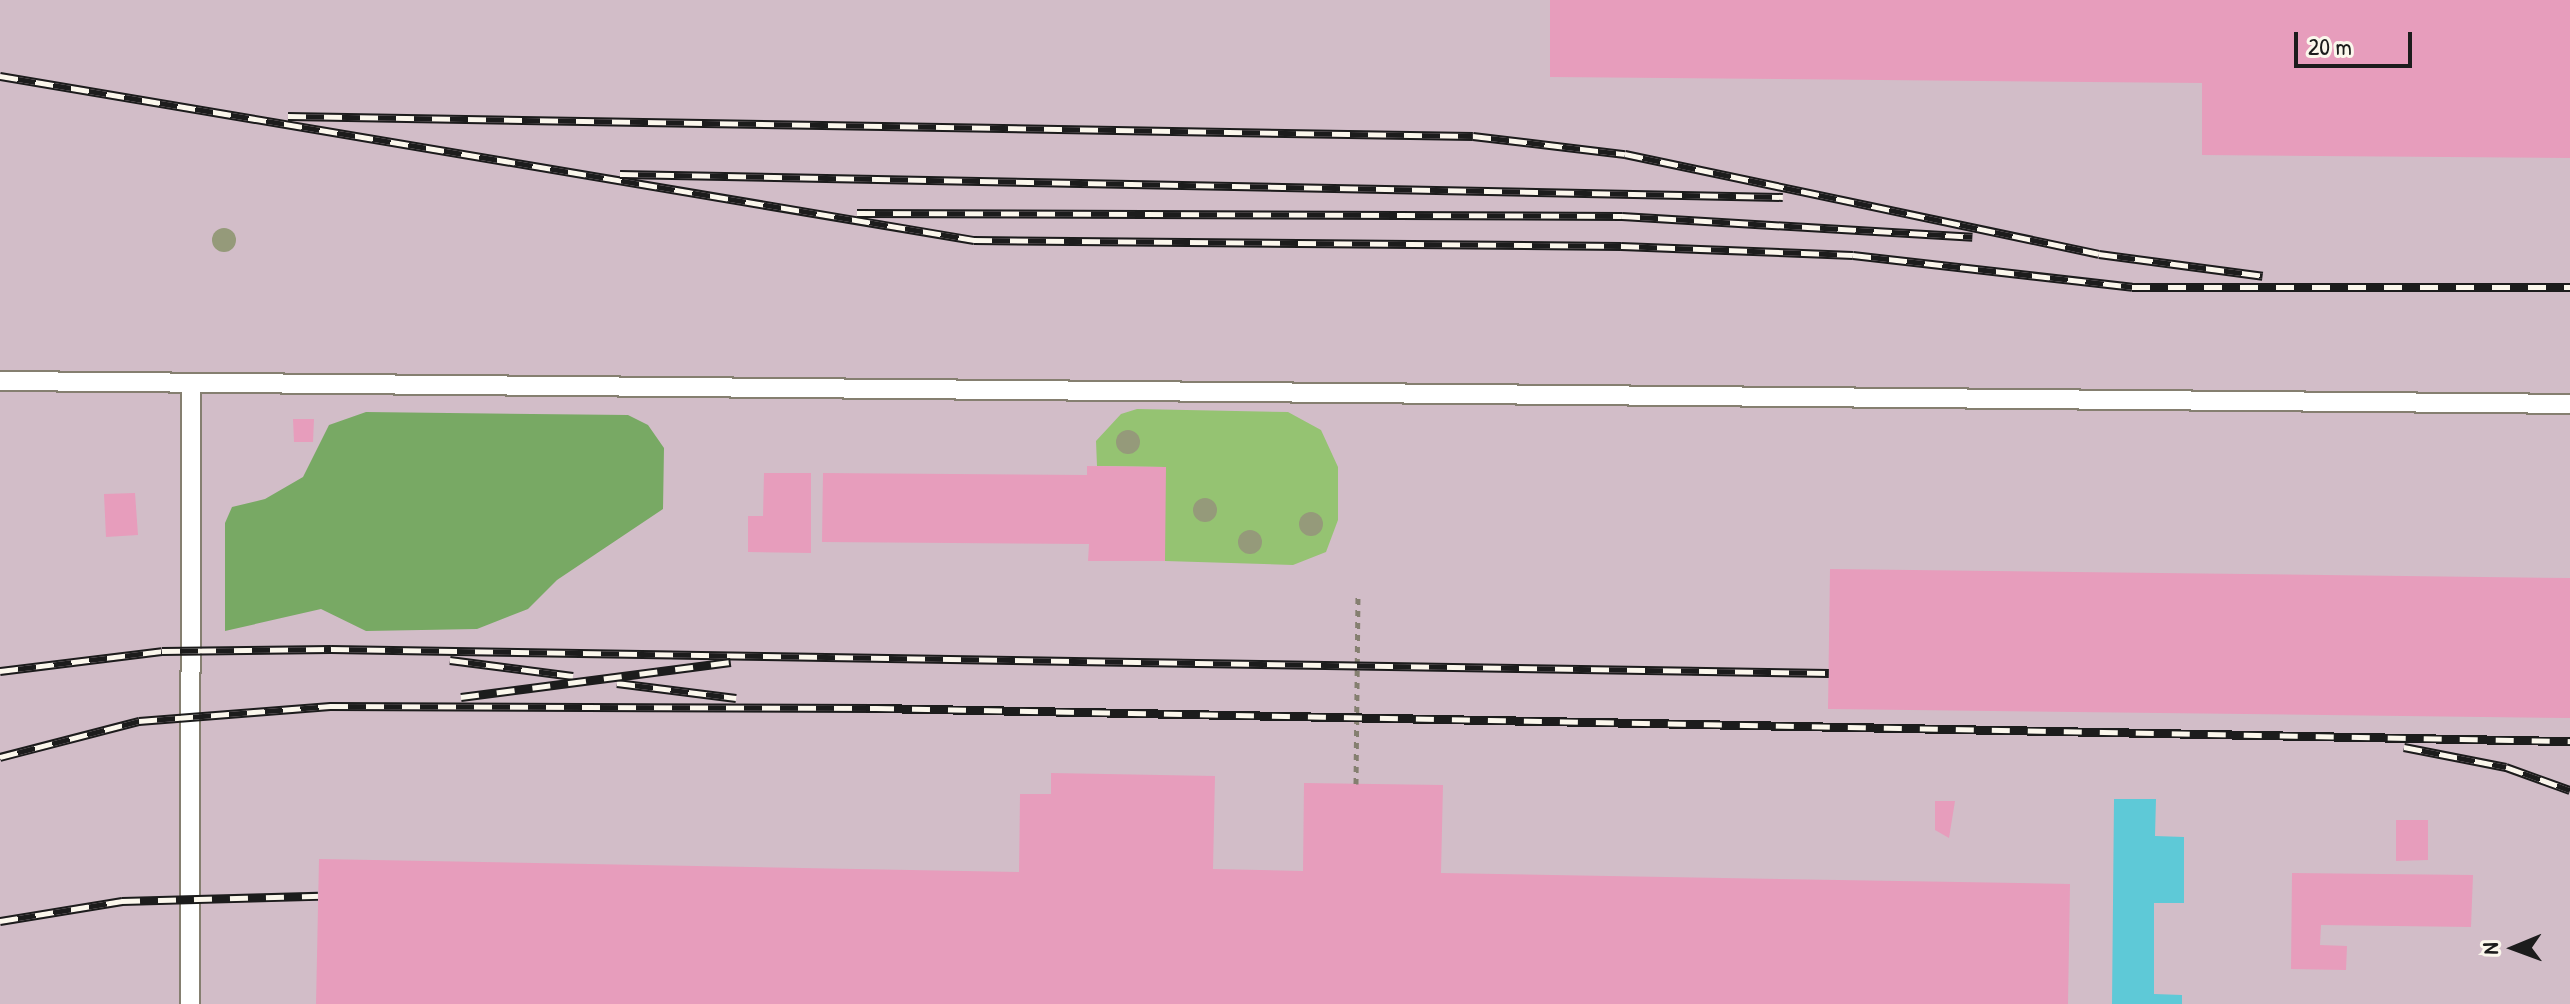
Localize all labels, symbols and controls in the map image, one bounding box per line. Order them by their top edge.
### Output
scale bar [2298,16,2416,66]
text: 20 m [2308,30,2352,62]
north arrow [2474,908,2554,988]
text: N [2475,942,2505,955]

